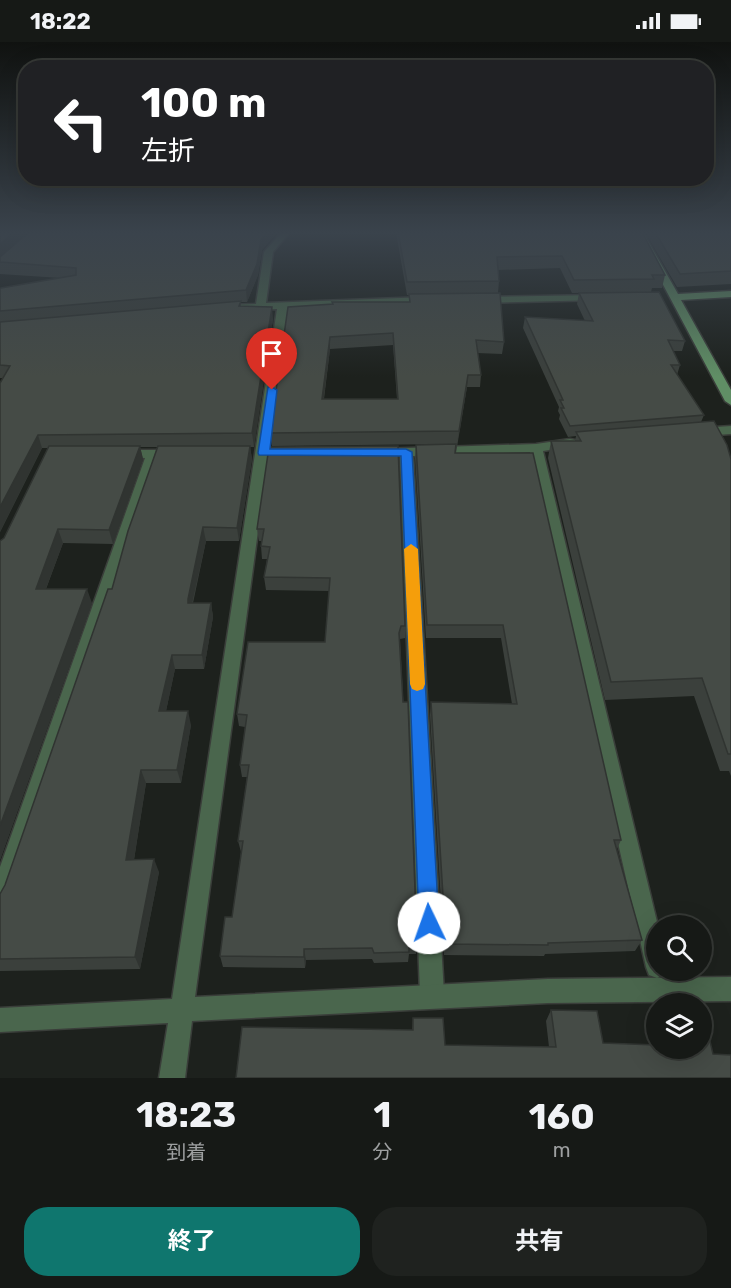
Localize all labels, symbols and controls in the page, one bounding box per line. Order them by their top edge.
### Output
text: 18:22 [30,8,91,35]
text: 100 m [141,78,266,128]
icon: left [42,84,120,162]
text: 左折 [141,135,195,167]
pin [246,328,297,390]
icon: arrive [255,337,288,370]
position arrow [397,891,461,955]
map controls [646,915,712,1059]
button: search [646,915,712,981]
button: layers [646,993,712,1059]
text: 18:23 [136,1093,236,1136]
text: 1 [374,1093,391,1136]
text: 160 [529,1095,595,1138]
text: m [553,1138,571,1162]
text: 到着 [166,1140,206,1164]
text: 分 [373,1140,393,1164]
button: 終了 [24,1207,360,1276]
button: 共有 [372,1207,707,1276]

